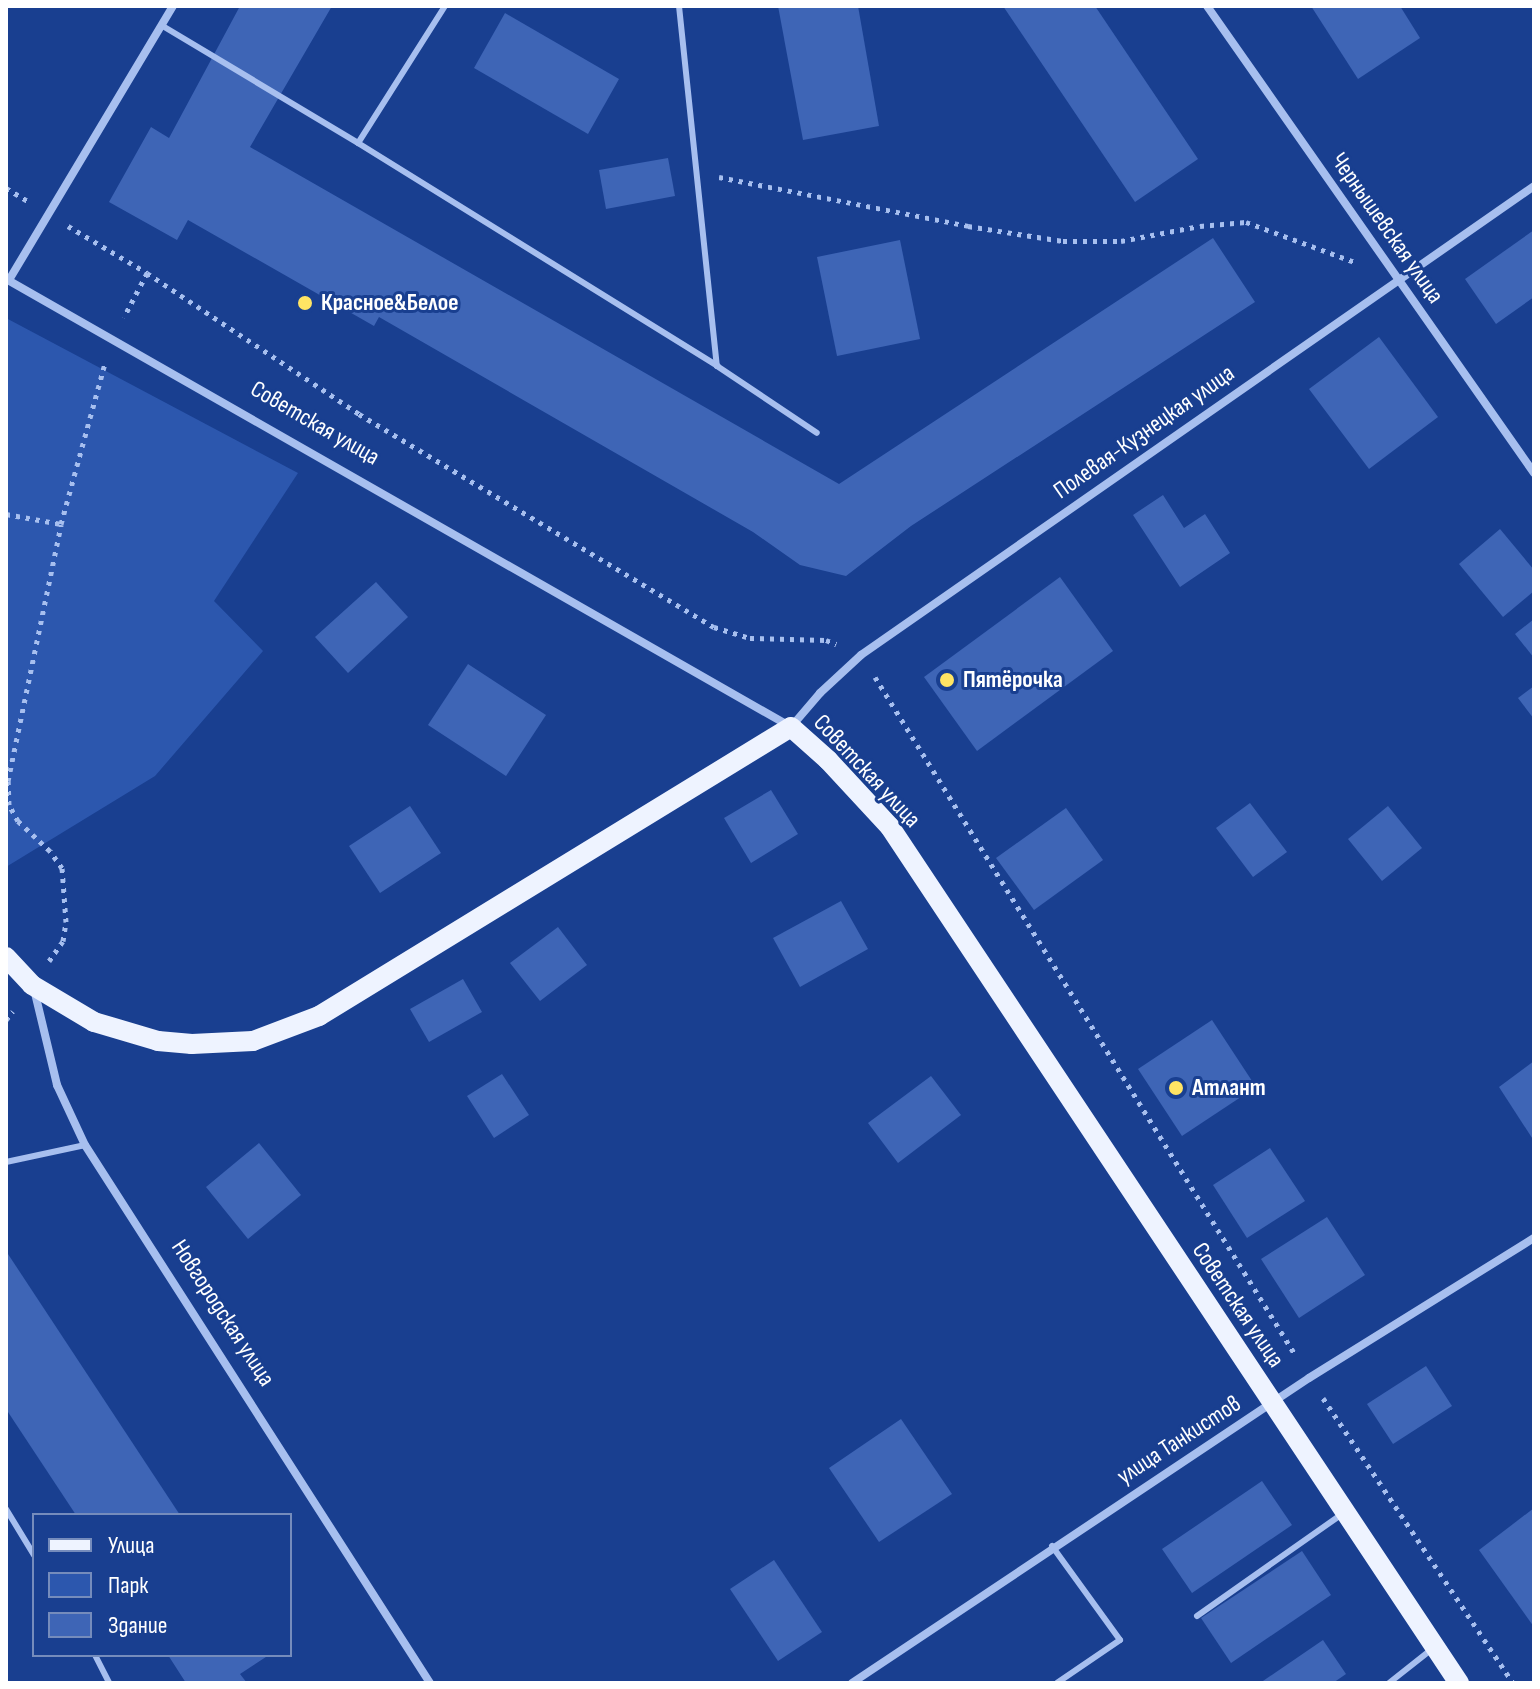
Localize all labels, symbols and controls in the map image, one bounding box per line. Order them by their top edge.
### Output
street label: Чернышевская улица [1324,147,1450,309]
place label: Красное&Белое [321,289,458,317]
marker: Красное&Белое [296,294,314,312]
street label: Полевая-Кузнецкая улица [1048,359,1240,505]
street label: Советская улица [245,374,385,472]
place label: Пятёрочка [963,666,1063,694]
marker: Пятёрочка [938,671,956,689]
street label: Советская улица [807,708,927,834]
place label: Атлант [1192,1074,1266,1102]
marker: Атлант [1167,1079,1185,1097]
street label: Новгородская улица [165,1234,281,1392]
street label: Советская улица [1186,1237,1290,1373]
street label: улица Танкистов [1112,1389,1246,1491]
legend [32,1513,292,1657]
text: Улица [108,1531,154,1560]
text: Парк [108,1571,148,1600]
text: Здание [108,1611,167,1640]

